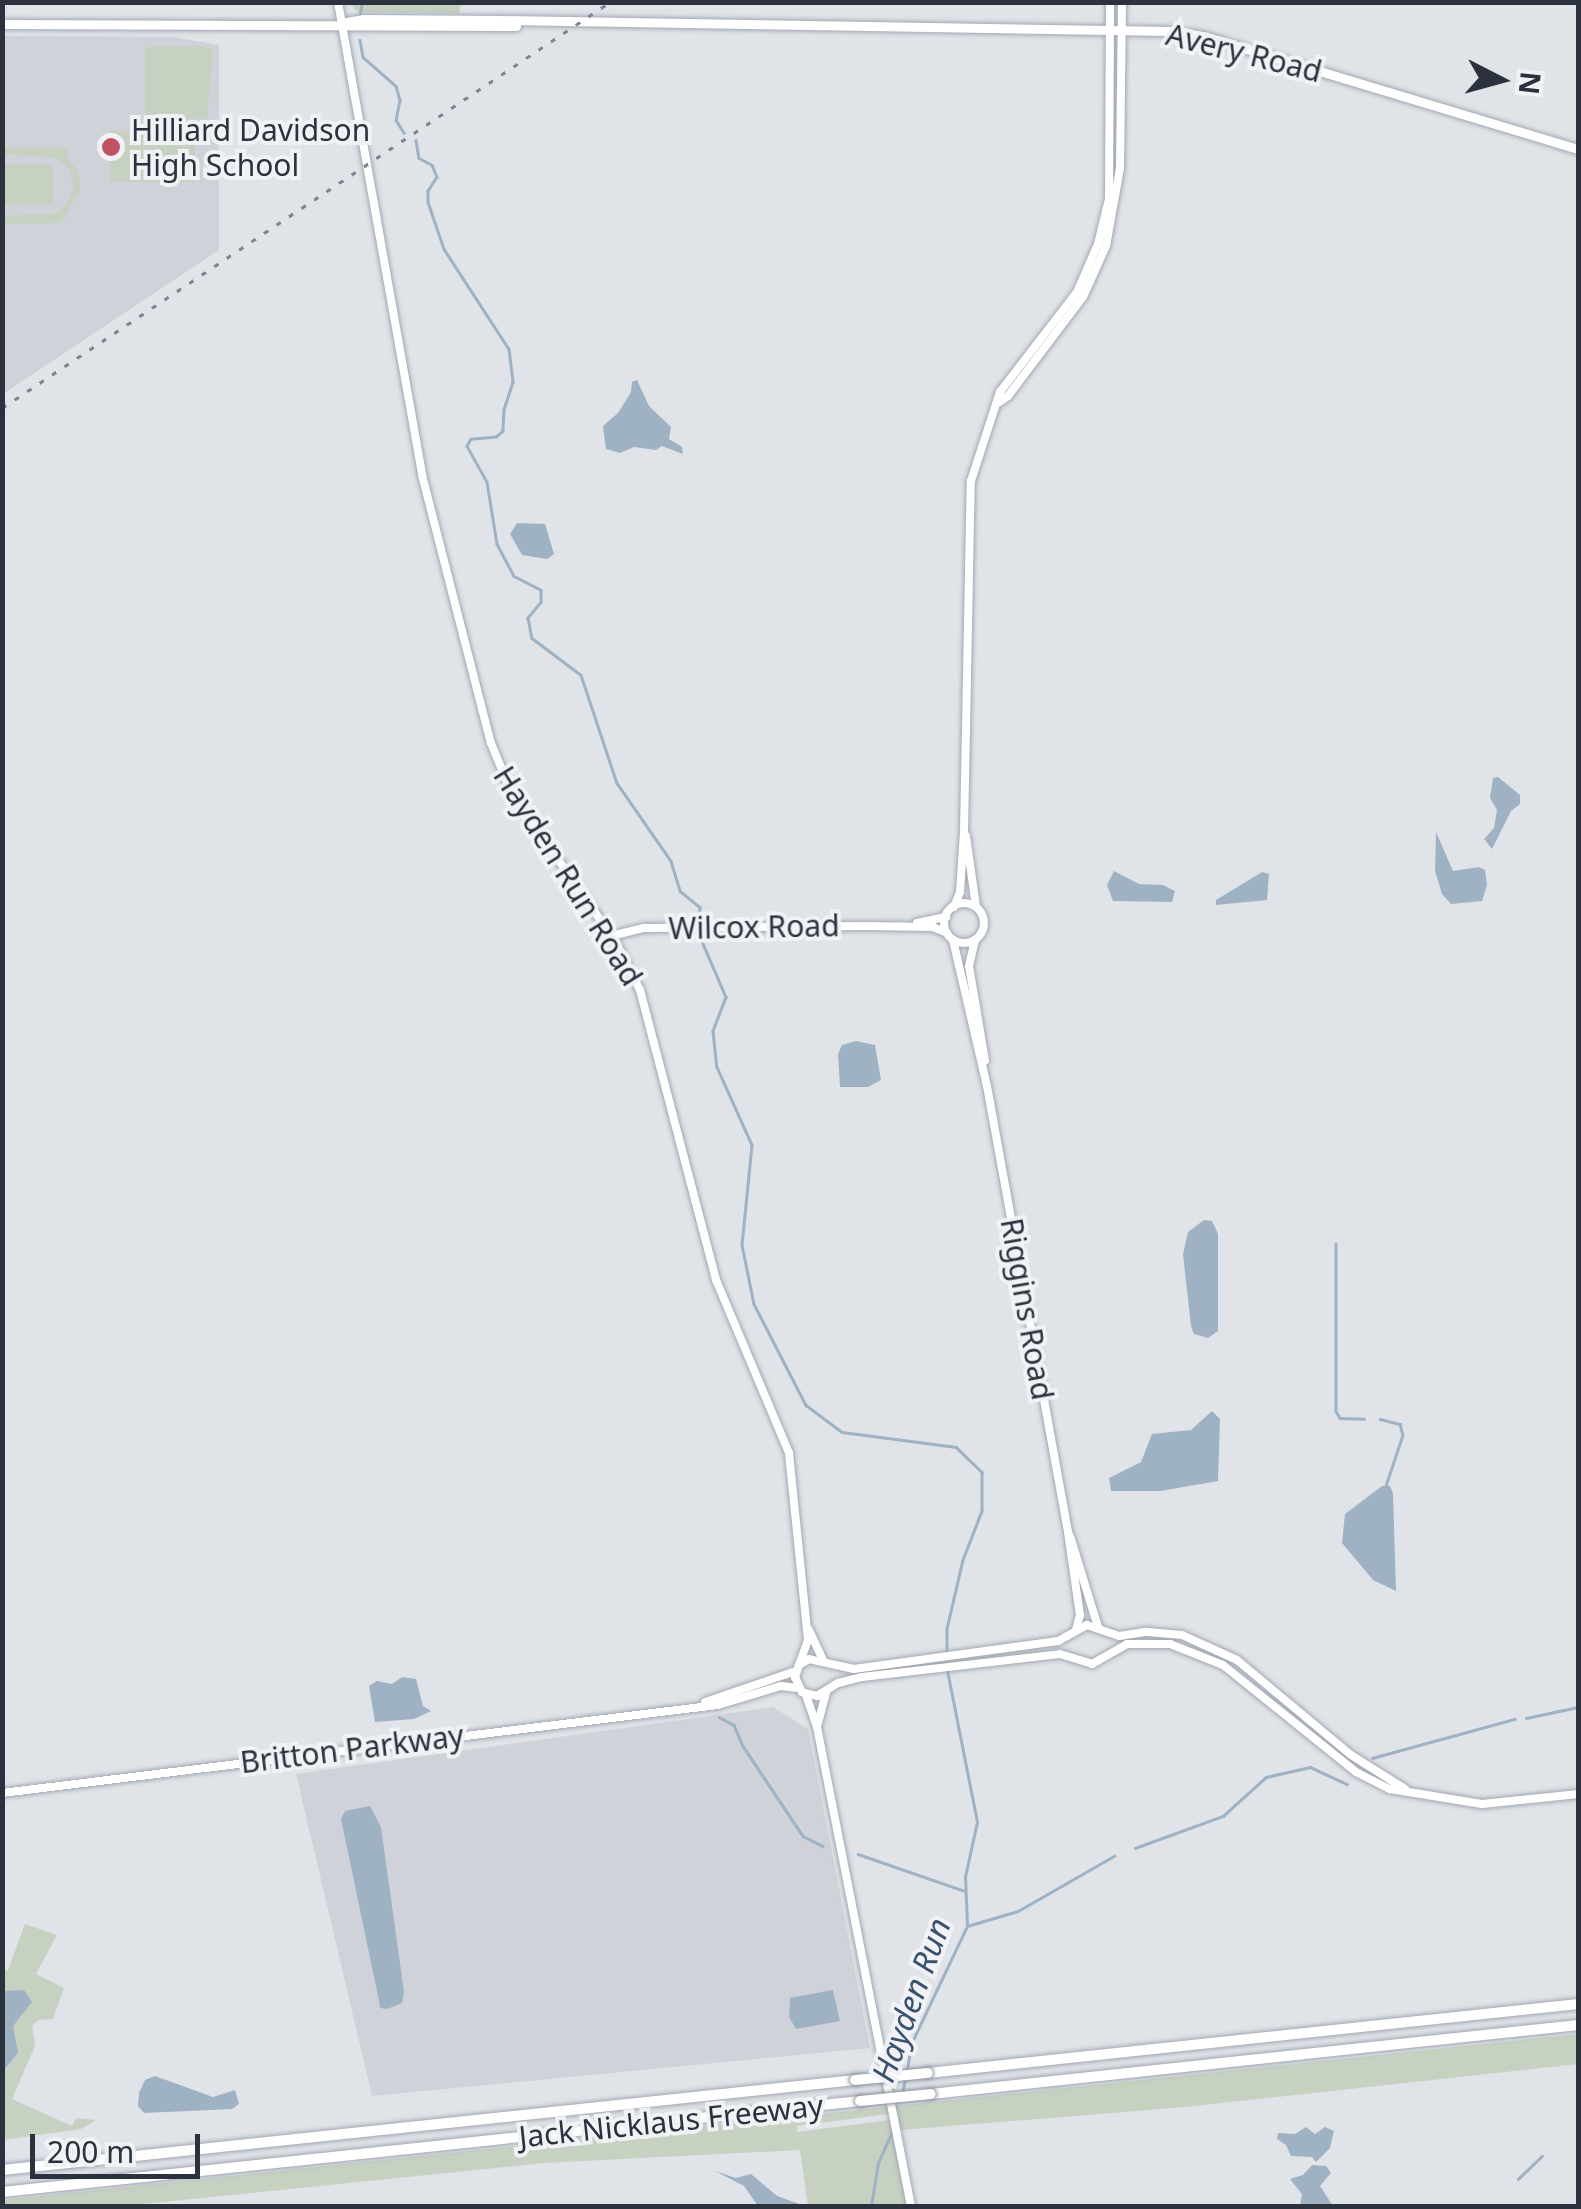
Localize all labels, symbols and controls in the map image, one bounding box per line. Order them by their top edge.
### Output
street label: Avery Road [1163,16,1325,90]
north arrow [1451,30,1551,130]
text: N [1511,70,1551,96]
place label: Hilliard Davidson High School [131,112,370,182]
marker: Hilliard Davidson High School [100,136,122,158]
street label: Hayden Run Road [486,760,650,992]
street label: Wilcox Road [668,908,840,946]
street label: Riggins Road [993,1215,1061,1403]
street label: Britton Parkway [238,1717,466,1781]
water label: Hayden Run [864,1913,958,2087]
street label: Jack Nicklaus Freeway [517,2087,825,2155]
scale bar [35,2114,205,2176]
text: 200 m [47,2131,134,2172]

